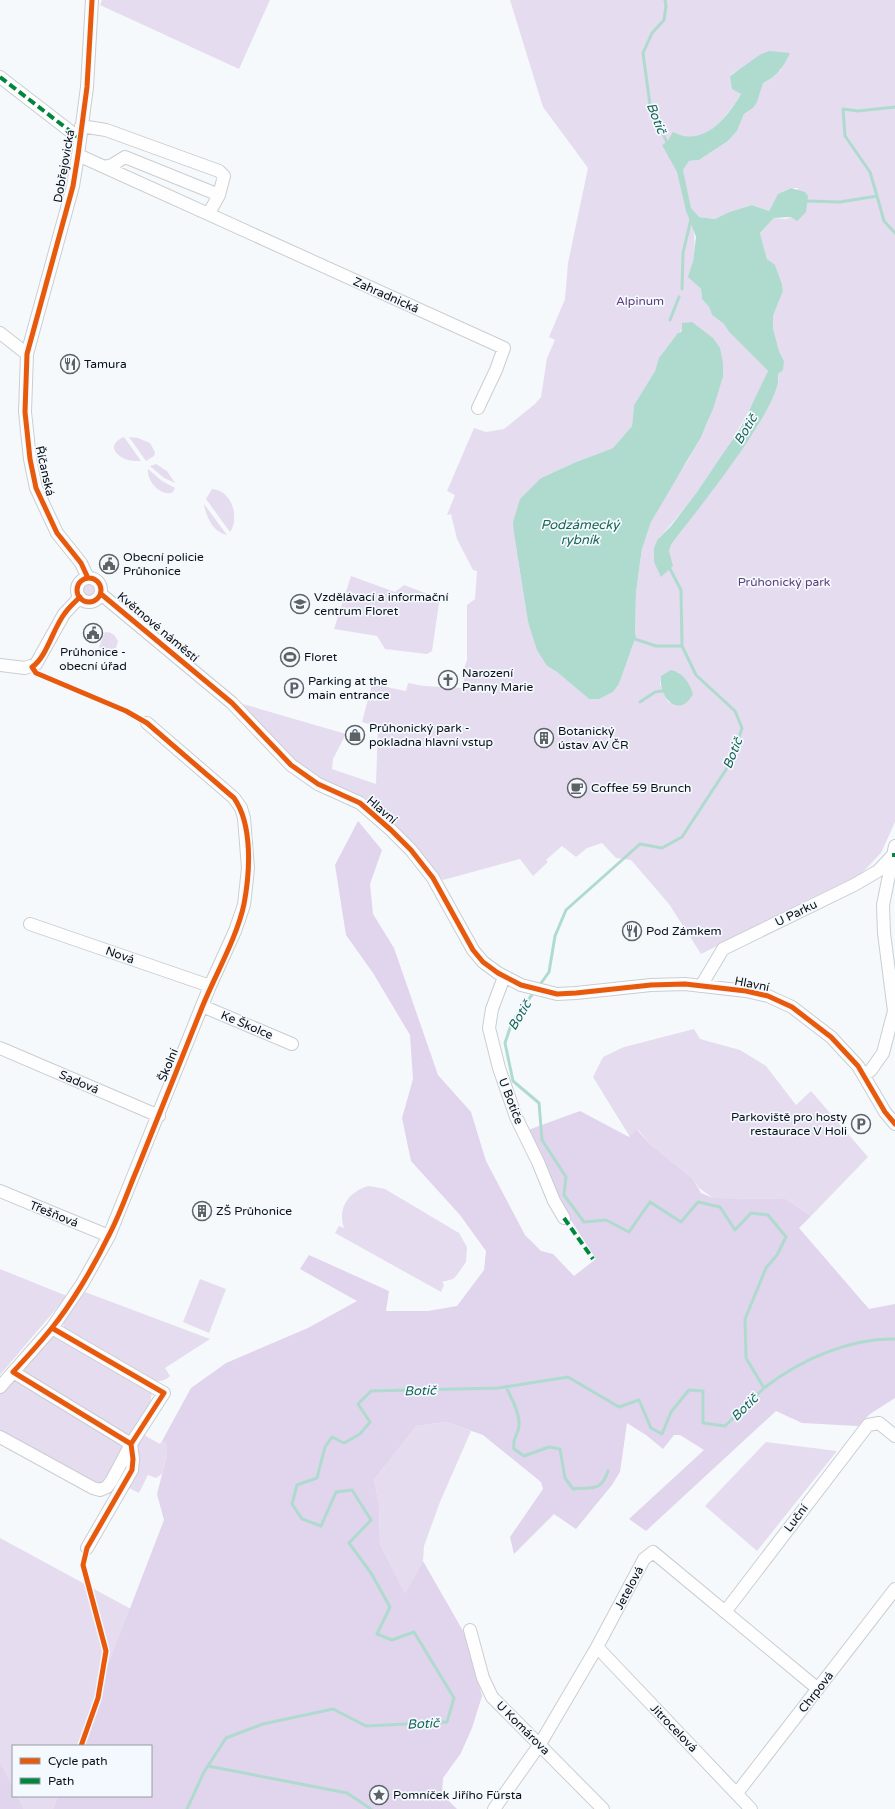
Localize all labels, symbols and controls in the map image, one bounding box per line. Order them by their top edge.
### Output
water label: Botič [643,101,670,137]
street label: Dobřejovická [51,128,77,204]
street label: Zahradnická [351,274,421,316]
park label: Alpinum [616,294,664,308]
restaurant icon: Tamura [59,353,81,375]
place label: Tamura [84,357,127,371]
water label: Botič [731,411,761,447]
street label: Říčanská [32,445,58,497]
water label: Podzámecký rybník [541,517,621,548]
place label: Obecní policie Průhonice [123,550,204,578]
public building icon: Obecní policie Průhonice [98,553,120,575]
park label: Průhonický park [738,575,831,589]
street label: Květnové náměstí [115,589,201,665]
place label: Vzdělávací a informační centrum Floret [314,590,448,618]
school or university icon: Vzdělávací a informační centrum Floret [289,593,311,615]
public building icon: Průhonice - obecní úřad [82,622,104,644]
place label: Průhonice - obecní úřad [59,645,127,673]
sports icon: Floret [279,646,301,668]
place label: Floret [304,650,338,664]
place label: Narození Panny Marie [462,666,533,694]
church icon: Narození Panny Marie [437,669,459,691]
place label: Parking at the main entrance [308,674,390,702]
parking icon: Parking at the main entrance [283,677,305,699]
place label: Průhonický park - pokladna hlavní vstup [369,721,493,749]
shop icon: Průhonický park - pokladna hlavní vstup [344,724,366,746]
place label: Botanický ústav AV ČR [558,724,628,752]
building icon: Botanický ústav AV ČR [533,727,555,749]
water label: Botič [720,735,747,771]
cafe icon: Coffee 59 Brunch [566,777,588,799]
place label: Coffee 59 Brunch [591,781,691,795]
street label: Hlavní [364,793,400,827]
street label: U Parku [773,897,819,929]
restaurant icon: Pod Zámkem [621,920,643,942]
place label: Pod Zámkem [646,924,722,938]
street label: Nová [104,944,136,966]
street label: Hlavní [733,974,771,994]
water label: Botič [505,997,535,1033]
street label: Ke Školce [219,1008,275,1042]
street label: Školní [155,1046,181,1084]
street label: Sadová [57,1067,101,1097]
street label: U Botiče [496,1076,526,1126]
place label: Parkoviště pro hosty restaurace V Holi [731,1110,848,1138]
parking icon: Parkoviště pro hosty restaurace V Holi [850,1113,872,1135]
street label: Třešňová [28,1198,80,1230]
building icon: ZŠ Průhonice [191,1200,213,1222]
place label: ZŠ Průhonice [216,1204,292,1218]
water label: Botič [404,1382,437,1400]
water label: Botič [728,1390,762,1425]
street label: Luční [781,1501,811,1535]
street label: Jetelová [612,1564,646,1612]
street label: Chrpová [796,1669,836,1715]
street label: U Komárova [493,1698,553,1758]
street label: Jitrocelová [648,1701,700,1755]
water label: Botič [407,1715,440,1733]
legend [12,1745,152,1797]
text: Cycle path [48,1754,107,1768]
text: Path [48,1774,74,1788]
place icon: Pomníček Jiřího Fürsta [368,1784,390,1806]
place label: Pomníček Jiřího Fürsta [393,1788,522,1802]

